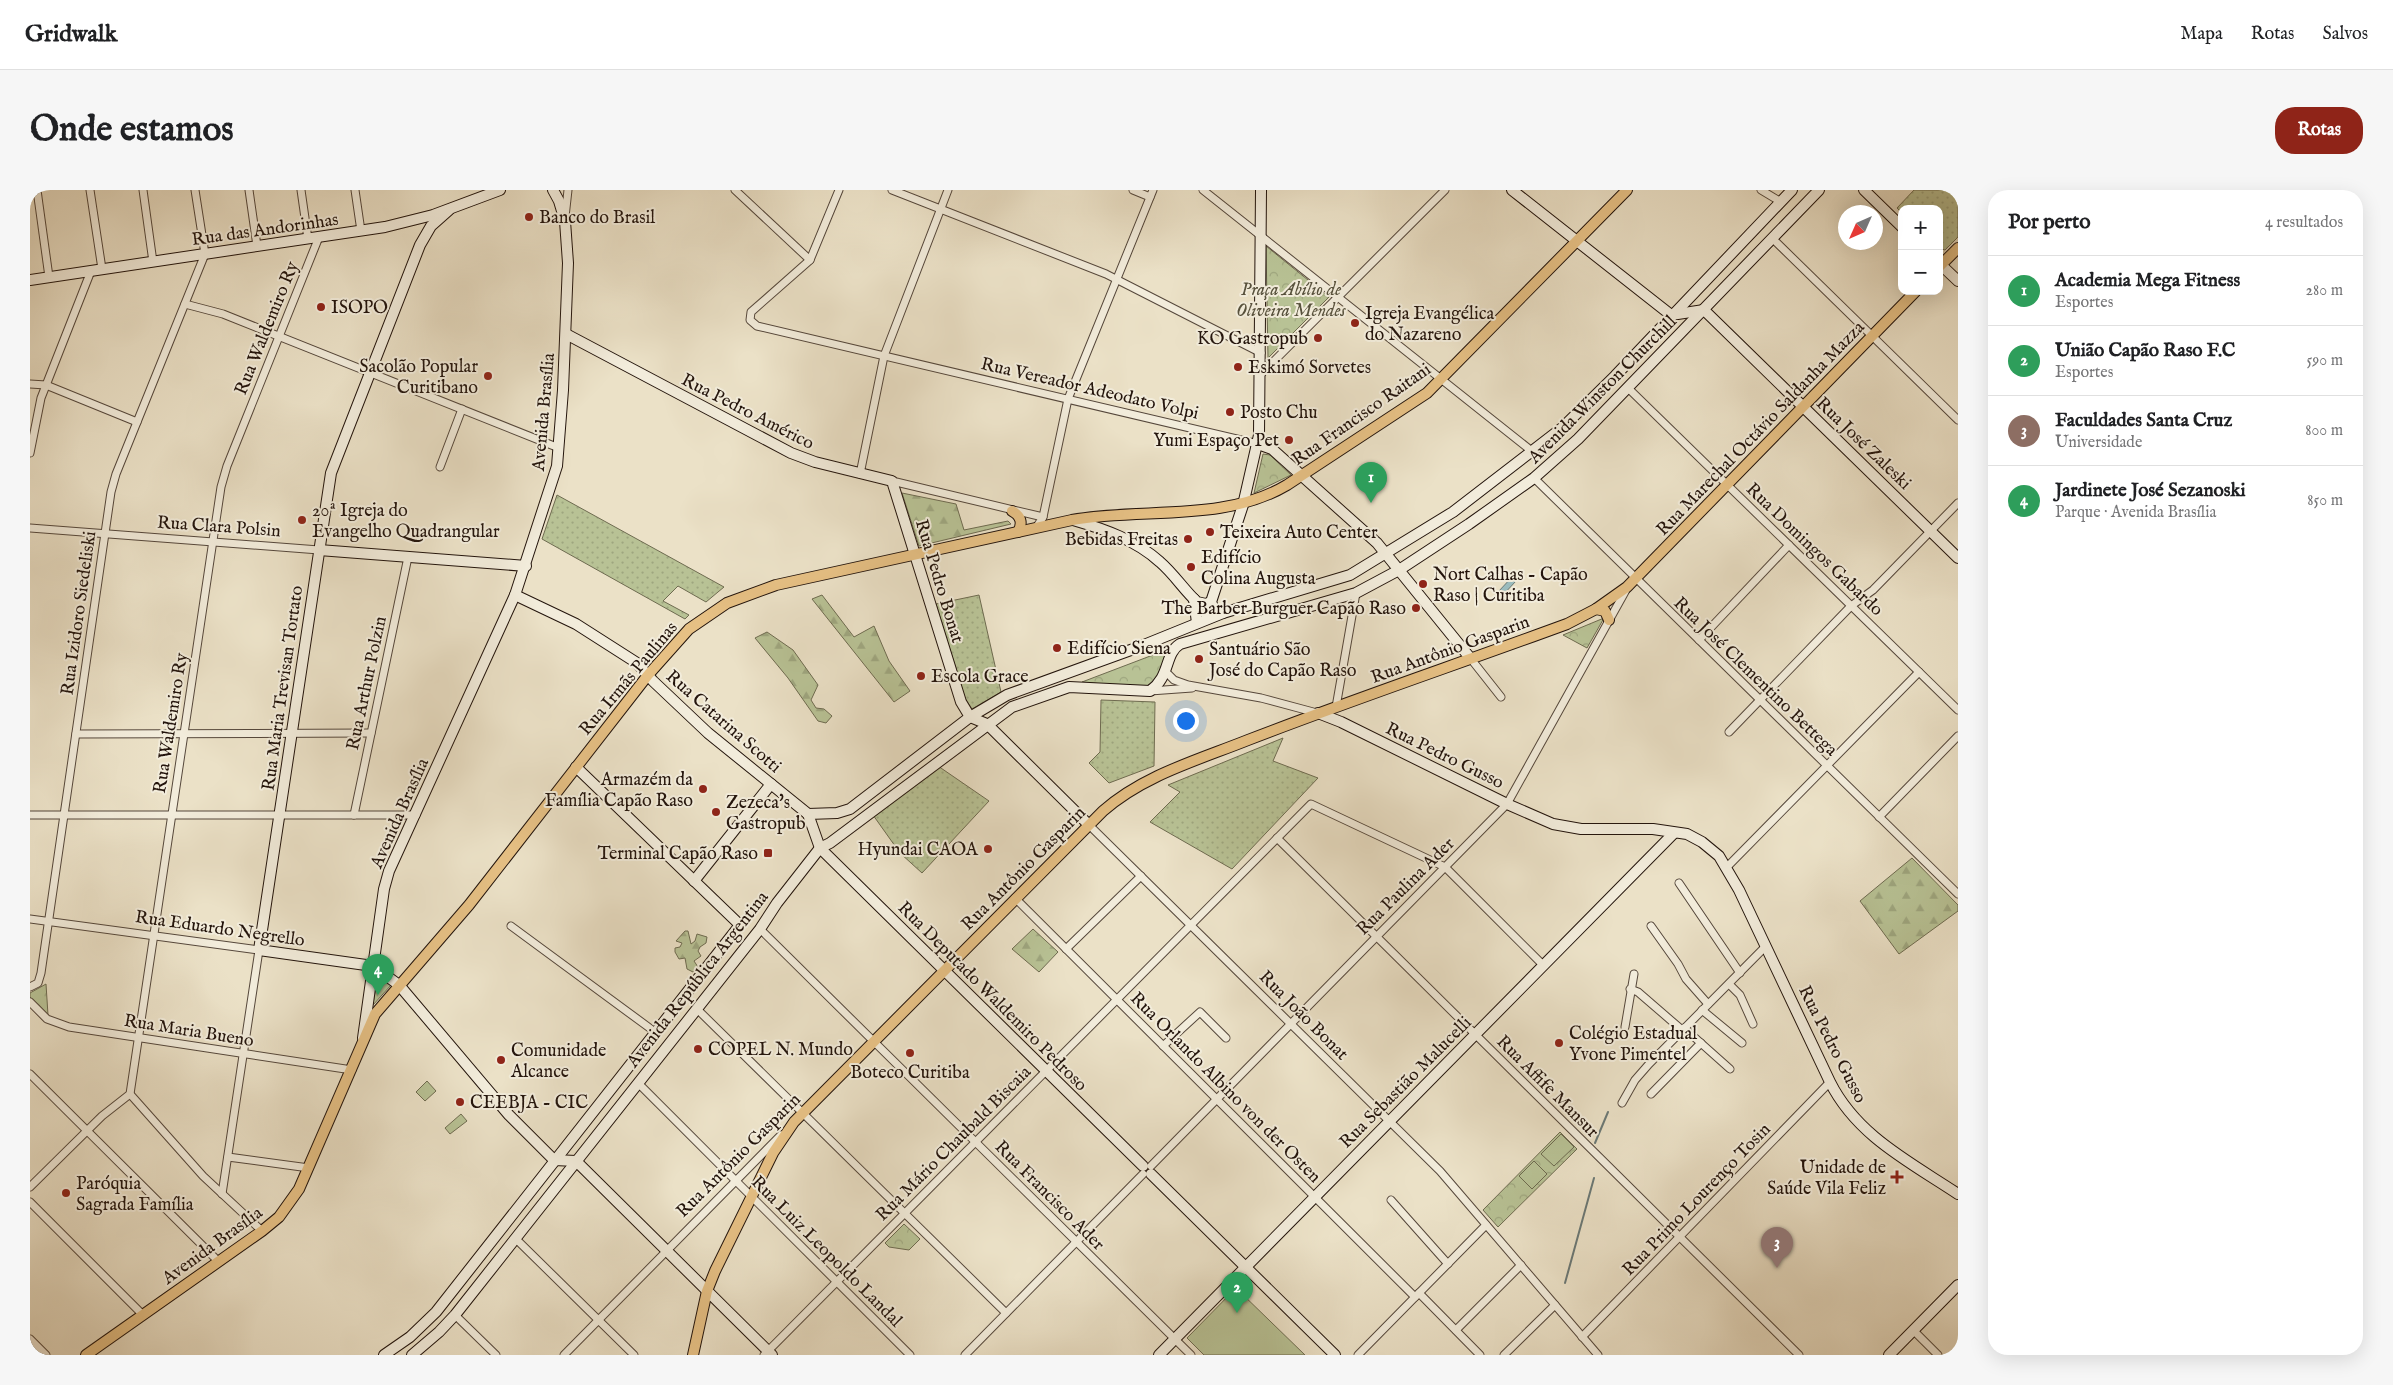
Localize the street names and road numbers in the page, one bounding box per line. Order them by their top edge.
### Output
street label: Rua das Andorinhas [190,209,340,252]
street label: Rua Waldemiro Ry [230,258,305,399]
street label: Avenida Winston Churchill [1523,311,1682,470]
street label: Rua Marechal Octávio Saldanha Mazza [1652,317,1870,541]
street label: Avenida Brasília [528,352,561,473]
street label: Rua Vereador Adeodato Volpi [978,353,1201,426]
street label: Rua Francisco Raitani [1288,359,1436,472]
street label: Rua Pedro Américo [677,369,818,456]
street label: Rua José Zaleski [1810,393,1916,496]
street label: Rua Domingos Gabardo [1740,479,1888,622]
street label: Rua Clara Polsin [156,512,282,543]
street label: Rua Pedro Bonat [909,517,968,646]
street label: Rua Izidoro Siedeliski [57,529,102,697]
street label: Rua Maria Trevisan Tortato [258,584,309,792]
street label: Rua José Clementino Bettega [1668,592,1842,762]
street label: Rua Antônio Gasparin [1368,611,1533,690]
street label: Rua Arthur Polzin [342,614,393,752]
street label: Rua Irmãs Paulinas [575,617,684,741]
street label: Rua Waldemiro Ry [149,651,194,795]
street label: Rua Catarina Scotti [660,666,786,779]
street label: Rua Pedro Gusso [1381,718,1508,795]
street label: Avenida Brasília [365,755,435,873]
street label: Rua Antônio Gasparin [957,802,1092,936]
street label: Rua Paulina Ader [1352,833,1460,941]
street label: Avenida República Argentina [621,887,774,1074]
street label: Rua Deputado Waldemiro Pedroso [892,897,1092,1097]
street label: Rua Eduardo Negrello [133,906,306,953]
street label: Rua João Bonat [1253,966,1353,1066]
street label: Rua Pedro Gusso [1792,982,1871,1108]
street label: Rua Orlando Albino von der Osten [1125,988,1326,1189]
street label: Rua Maria Bueno [122,1010,256,1053]
street label: Rua Sebastião Malucelli [1335,1012,1477,1154]
street label: Rua Affife Mansur [1491,1031,1603,1144]
street label: Rua Mário Chaubald Biscaia [871,1061,1037,1227]
street label: Rua Antônio Gasparin [672,1089,807,1223]
street label: Rua Primo Lourenço Tosin [1618,1119,1776,1281]
street label: Rua Francisco Ader [989,1136,1109,1256]
street label: Rua Luiz Leopoldo Landal [745,1172,906,1333]
street label: Avenida Brasília [157,1202,268,1291]

